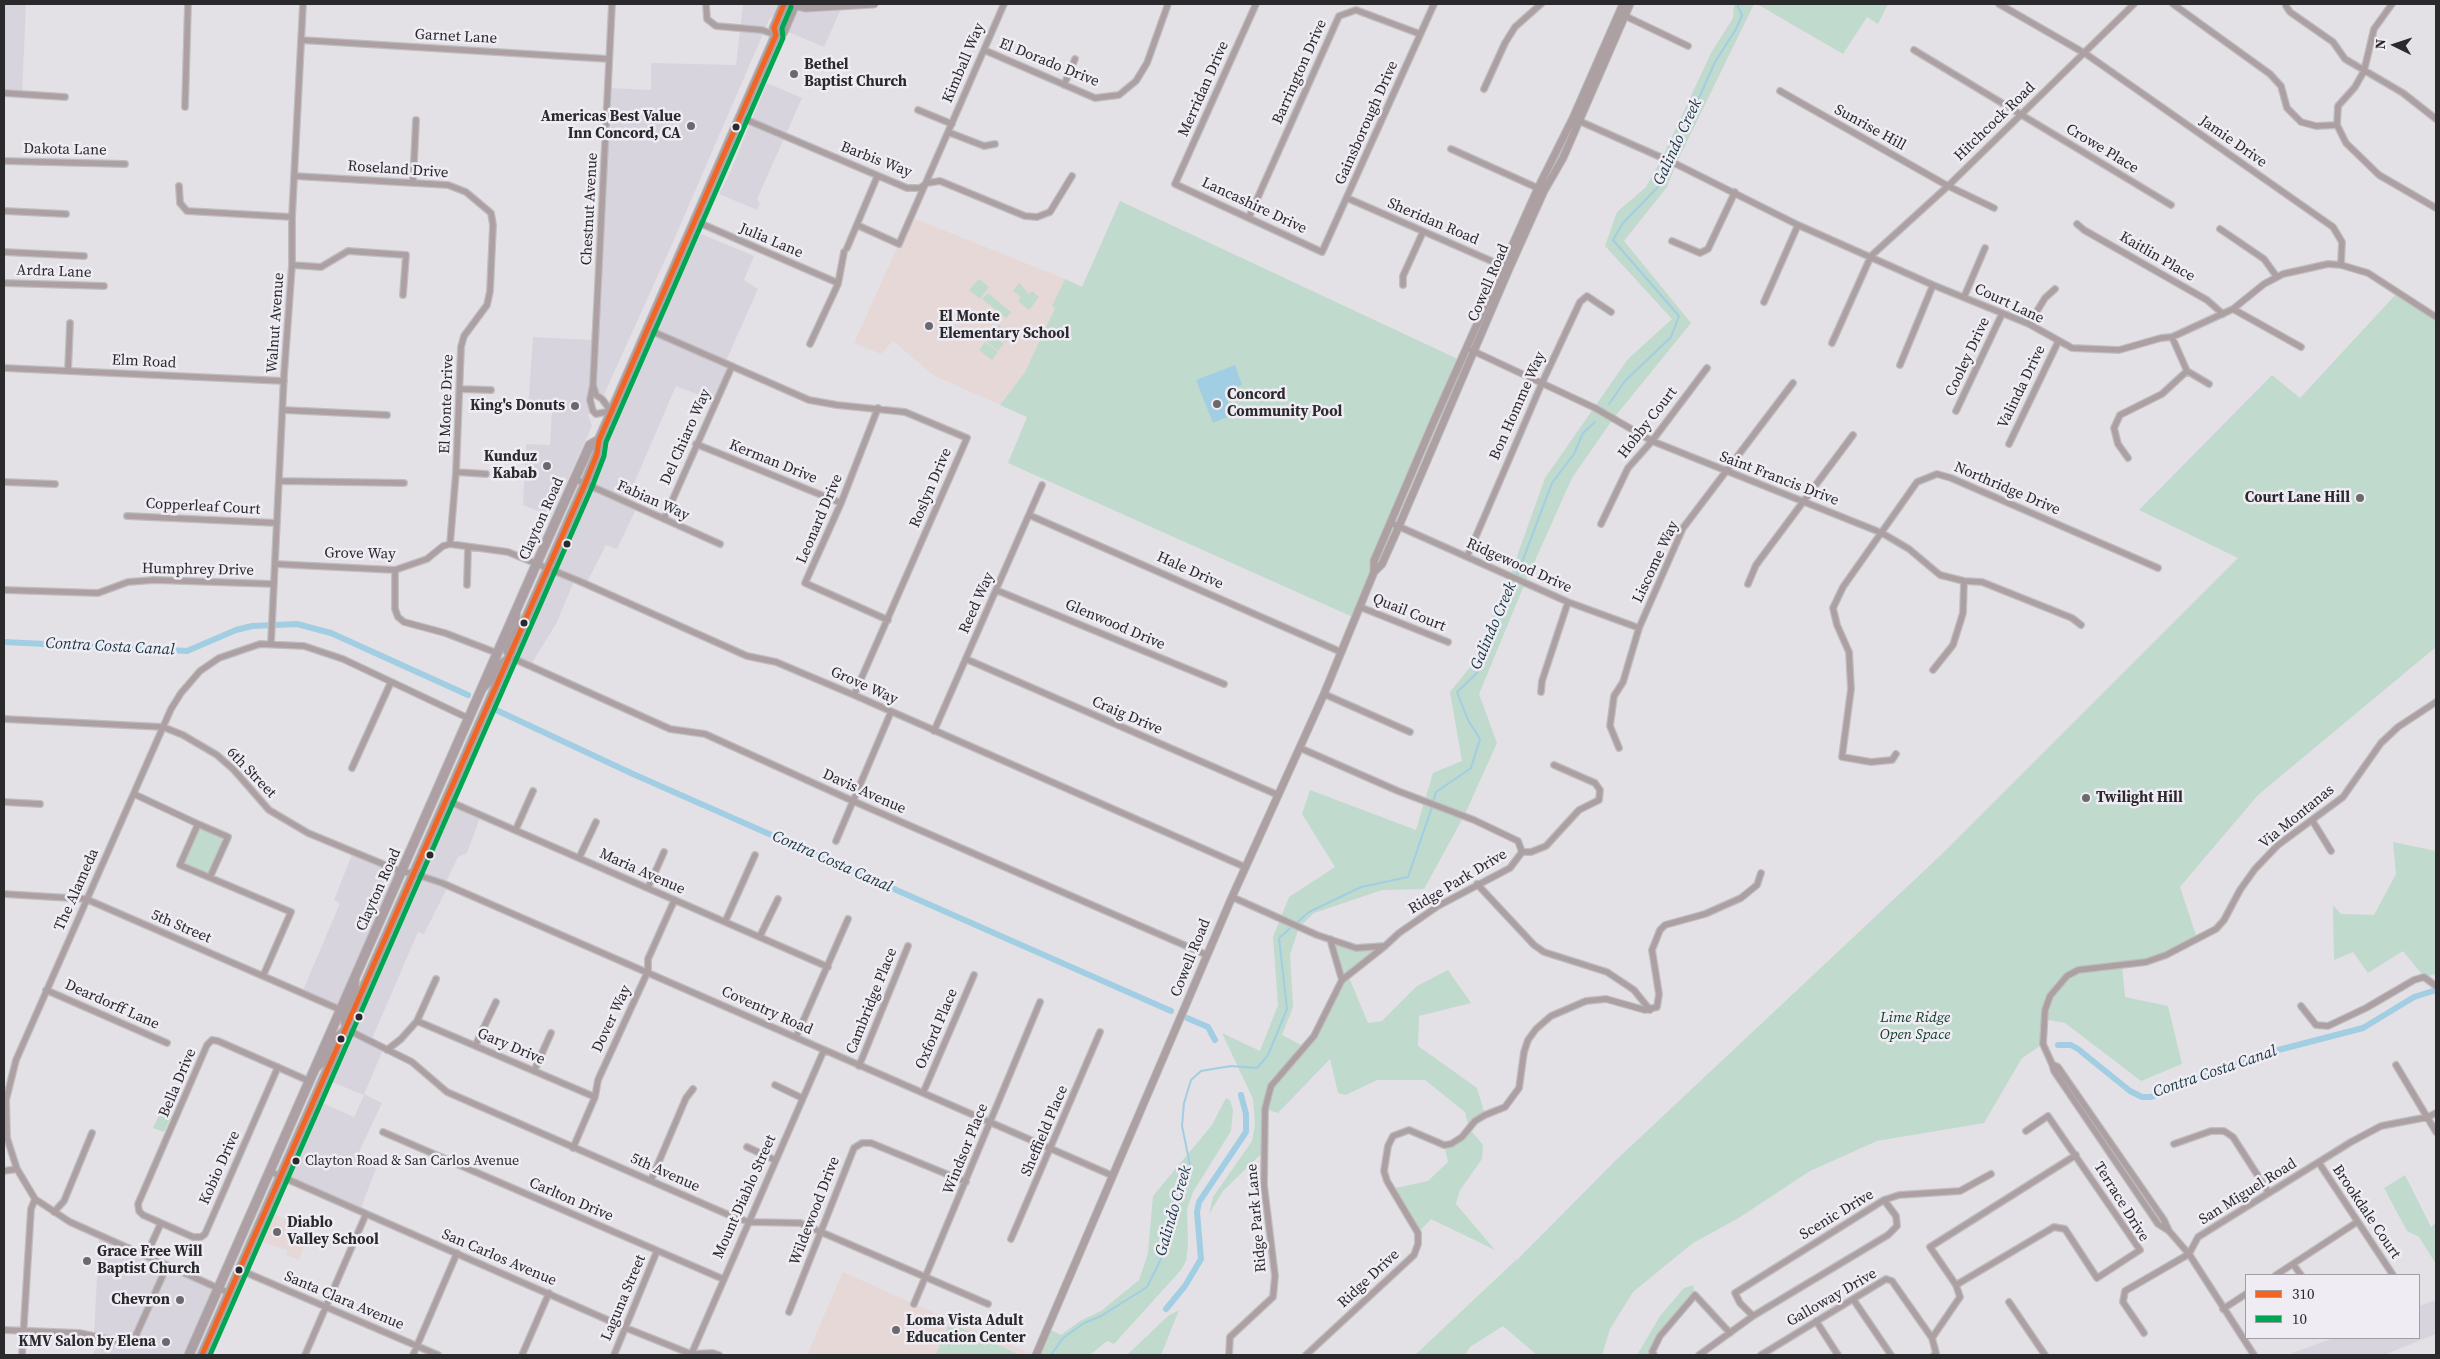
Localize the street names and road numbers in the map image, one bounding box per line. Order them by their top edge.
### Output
street label: Barrington Drive [1269,17,1331,127]
street label: Kimball Way [939,20,989,106]
street label: Garnet Lane [414,26,498,48]
street label: El Dorado Drive [996,35,1102,91]
street label: Merridan Drive [1175,38,1233,140]
street label: Gainsborough Drive [1332,58,1402,188]
street label: Hitchcock Road [1951,79,2039,165]
street label: Sunrise Hill [1831,101,1909,155]
street label: Jamie Drive [2196,112,2270,172]
street label: Crowe Place [2062,120,2142,178]
street label: Barbis Way [838,138,914,182]
street label: Dakota Lane [23,140,107,160]
street label: Chestnut Avenue [578,152,602,266]
street label: Roseland Drive [347,157,449,183]
street label: Lancashire Drive [1199,174,1309,238]
street label: Sheridan Road [1385,195,1481,249]
street label: Julia Lane [737,220,805,262]
street label: Kaitlin Place [2116,228,2198,286]
street label: Cowell Road [1465,241,1513,325]
street label: Ardra Lane [16,262,92,282]
street label: Walnut Avenue [264,272,288,374]
street label: Court Lane [1971,280,2047,328]
street label: Cooley Drive [1942,315,1994,399]
street label: Valinda Drive [1994,343,2050,431]
street label: Bon Homme Way [1486,349,1550,463]
street label: Elm Road [111,351,177,373]
street label: El Monte Drive [436,354,458,454]
street label: Hobby Court [1615,384,1681,462]
street label: Del Chiaro Way [657,386,715,488]
street label: Kerman Drive [726,436,820,488]
street label: Roslyn Drive [906,445,956,531]
street label: Saint Francis Drive [1717,448,1841,510]
street label: Northridge Drive [1951,459,2063,519]
street label: Leonard Drive [793,471,847,567]
street label: Clayton Road [516,475,568,563]
street label: Fabian Way [614,477,692,525]
street label: Copperleaf Court [145,495,261,519]
street label: Liscome Way [1629,518,1683,606]
street label: Ridgewood Drive [1463,535,1575,597]
street label: Grove Way [324,544,396,564]
street label: Hale Drive [1154,548,1226,594]
street label: Humphrey Drive [142,560,254,580]
street label: Reed Way [955,569,999,637]
street label: Quail Court [1370,590,1448,636]
street label: Glenwood Drive [1062,596,1168,654]
street label: Grove Way [828,663,900,709]
street label: Craig Drive [1089,693,1165,739]
street label: 6th Street [222,744,280,802]
street label: Davis Avenue [820,766,908,818]
street label: Via Montanas [2256,781,2338,853]
street label: Maria Avenue [596,845,688,899]
street label: Ridge Park Drive [1405,845,1511,919]
street label: The Alameda [51,846,103,934]
street label: Clayton Road [353,846,405,934]
street label: 5th Street [148,906,214,948]
street label: Cowell Road [1167,916,1215,1000]
street label: Cambridge Place [843,945,901,1057]
street label: Deardorff Lane [62,976,162,1034]
street label: Dover Way [589,982,635,1056]
street label: Coventry Road [718,983,816,1039]
street label: Oxford Place [912,986,962,1072]
street label: Gary Drive [475,1025,547,1069]
street label: Bella Drive [155,1046,201,1120]
street label: Sheffield Place [1018,1083,1072,1179]
street label: Windsor Place [940,1101,992,1197]
street label: Kobio Drive [196,1128,244,1208]
street label: Mount Diablo Street [710,1132,780,1262]
street label: 5th Avenue [627,1150,703,1196]
street label: Wildewood Drive [786,1154,844,1268]
street label: San Miguel Road [2196,1155,2300,1229]
street label: Terrace Drive [2089,1159,2153,1245]
street label: Brookdale Court [2328,1162,2404,1262]
street label: Ridge Park Lane [1243,1163,1271,1273]
street label: Carlton Drive [526,1174,616,1226]
street label: Scenic Drive [1797,1186,1877,1244]
street label: San Carlos Avenue [439,1226,559,1290]
street label: Ridge Drive [1335,1246,1403,1312]
street label: Laguna Street [598,1252,650,1344]
street label: Galloway Drive [1784,1265,1880,1331]
street label: Santa Clara Avenue [281,1268,407,1334]

